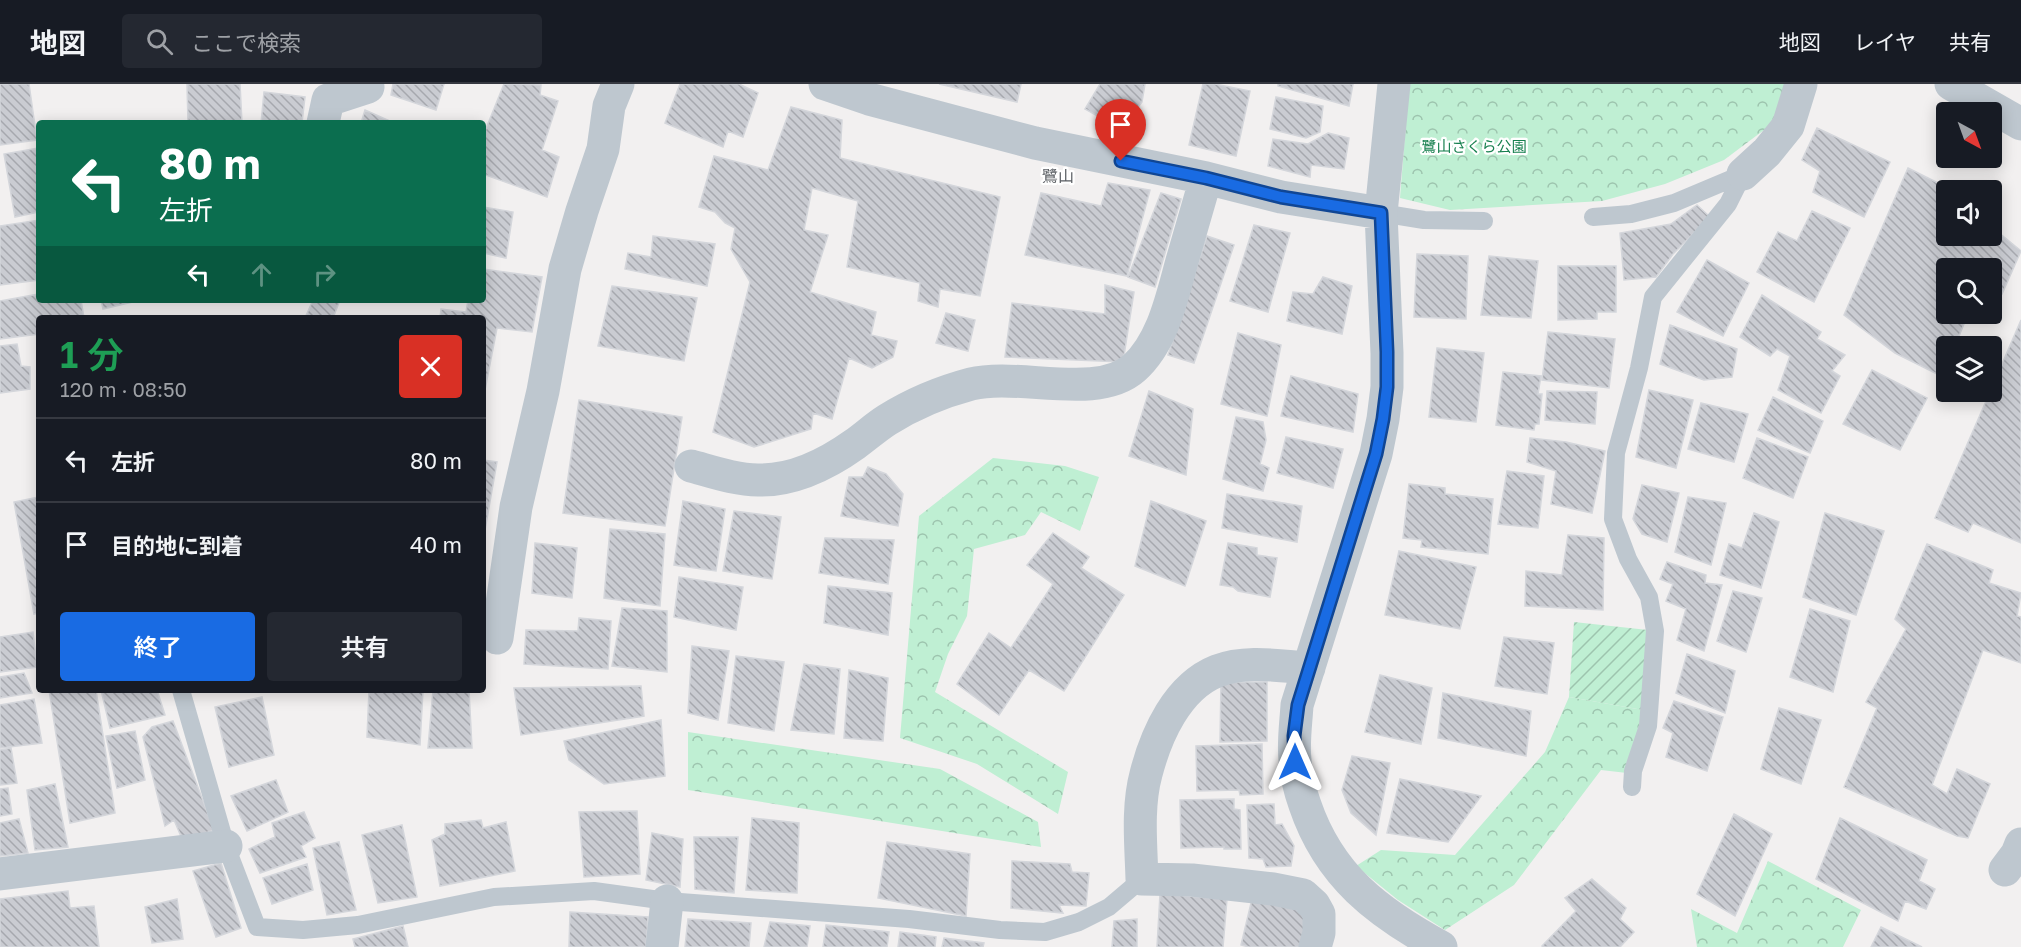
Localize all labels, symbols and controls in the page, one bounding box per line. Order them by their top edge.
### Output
search box [122,14,542,68]
icon: search [143,25,176,58]
text: 地図 [30,26,86,59]
text: ここで検索 [191,29,301,56]
text: 地図 [1779,29,1821,55]
text: レイヤ [1854,29,1916,55]
text: 共有 [1949,29,1991,55]
pin [1095,99,1146,161]
north arrow [1936,102,2002,168]
map controls [1936,102,2002,402]
icon: arrive [1104,108,1137,141]
park label: 鷺山さくら公園 [1421,137,1527,155]
text: 80 m [159,138,260,188]
icon: left [60,144,138,222]
district label: 鷺山 [1042,166,1074,186]
button: sound [1936,180,2002,246]
text: 左折 [159,194,213,226]
icon: left [182,258,215,291]
icon: ahead [245,258,278,291]
icon: right [308,258,341,291]
button: search [1936,258,2002,324]
text: 1 分 [60,333,123,376]
button: close [399,335,462,398]
button: layers [1936,336,2002,402]
text: 120 m · 08:50 [60,377,187,401]
icon: left [60,444,93,477]
text: 80 m [410,447,462,474]
text: 左折 [111,448,155,475]
icon: arrive [60,528,93,561]
text: 40 m [410,531,462,558]
text: 目的地に到着 [111,532,243,559]
button: 終了 [60,612,255,681]
button: 共有 [267,612,462,681]
position arrow [1263,730,1327,794]

